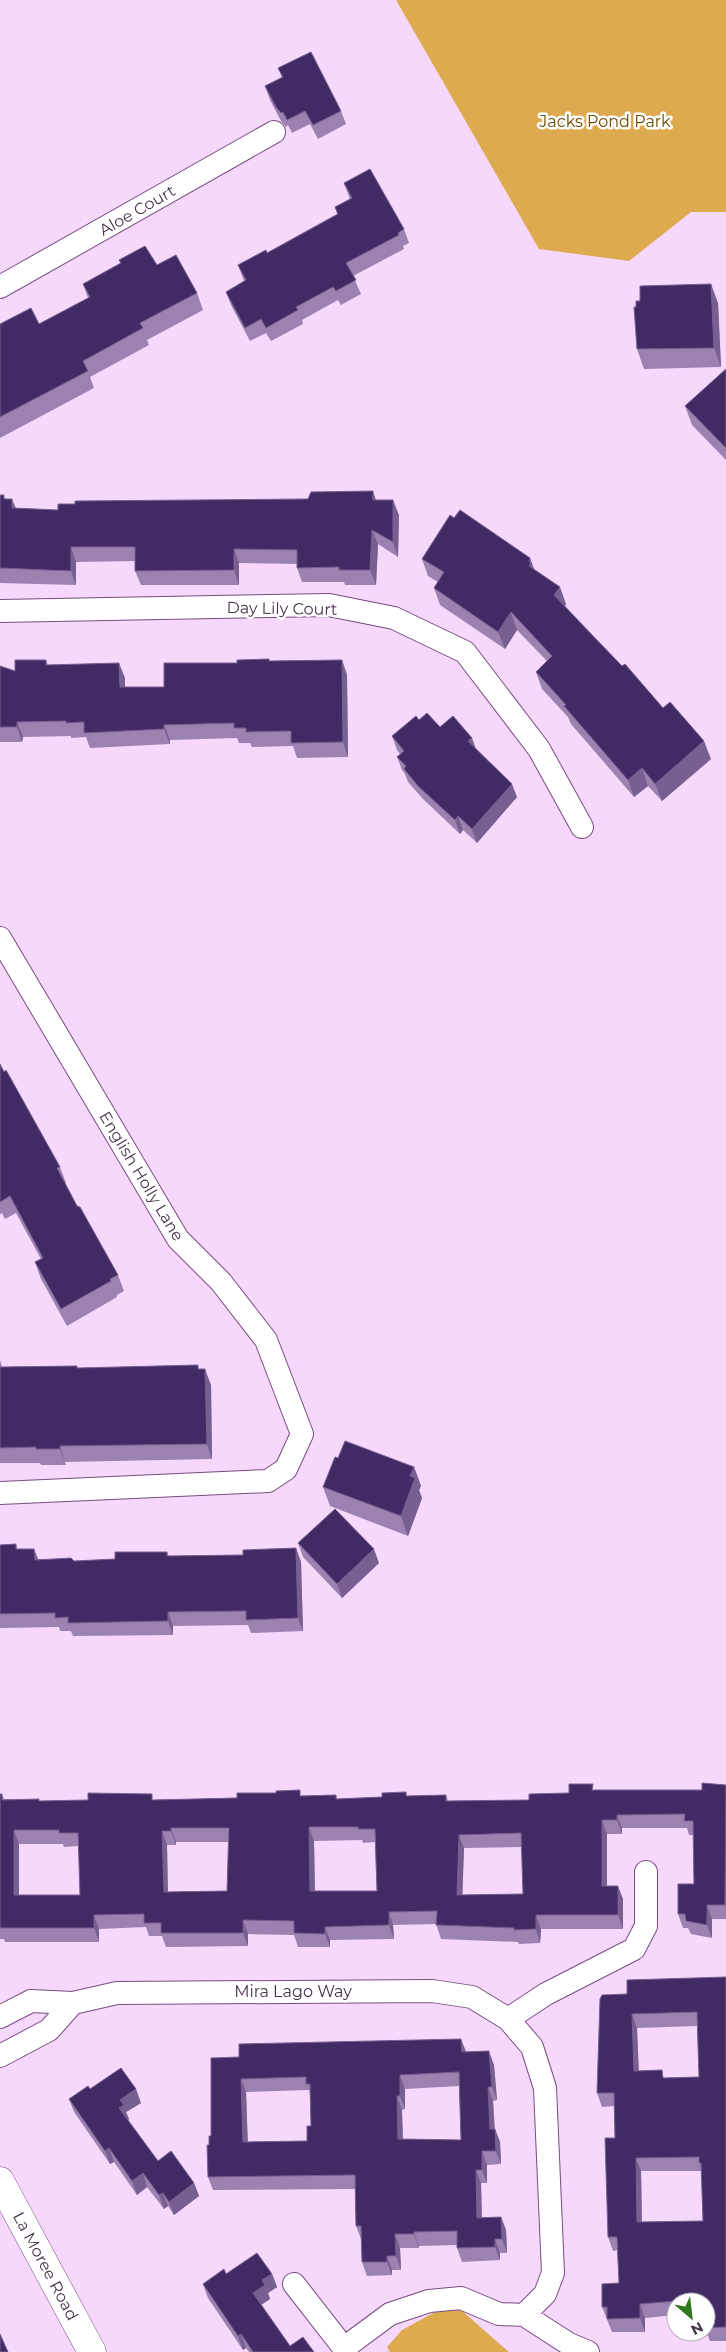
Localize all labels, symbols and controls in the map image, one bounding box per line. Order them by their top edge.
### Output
park label: Jacks Pond Park [538,112,671,131]
street label: Aloe Court [96,181,179,240]
street label: Day Lily Court [226,598,338,619]
street label: English Holly Lane [95,1108,188,1244]
street label: Mira Lago Way [234,1982,352,2001]
street label: La Moree Road [9,2209,82,2324]
north arrow [666,2292,716,2342]
text: N [688,2318,706,2339]

